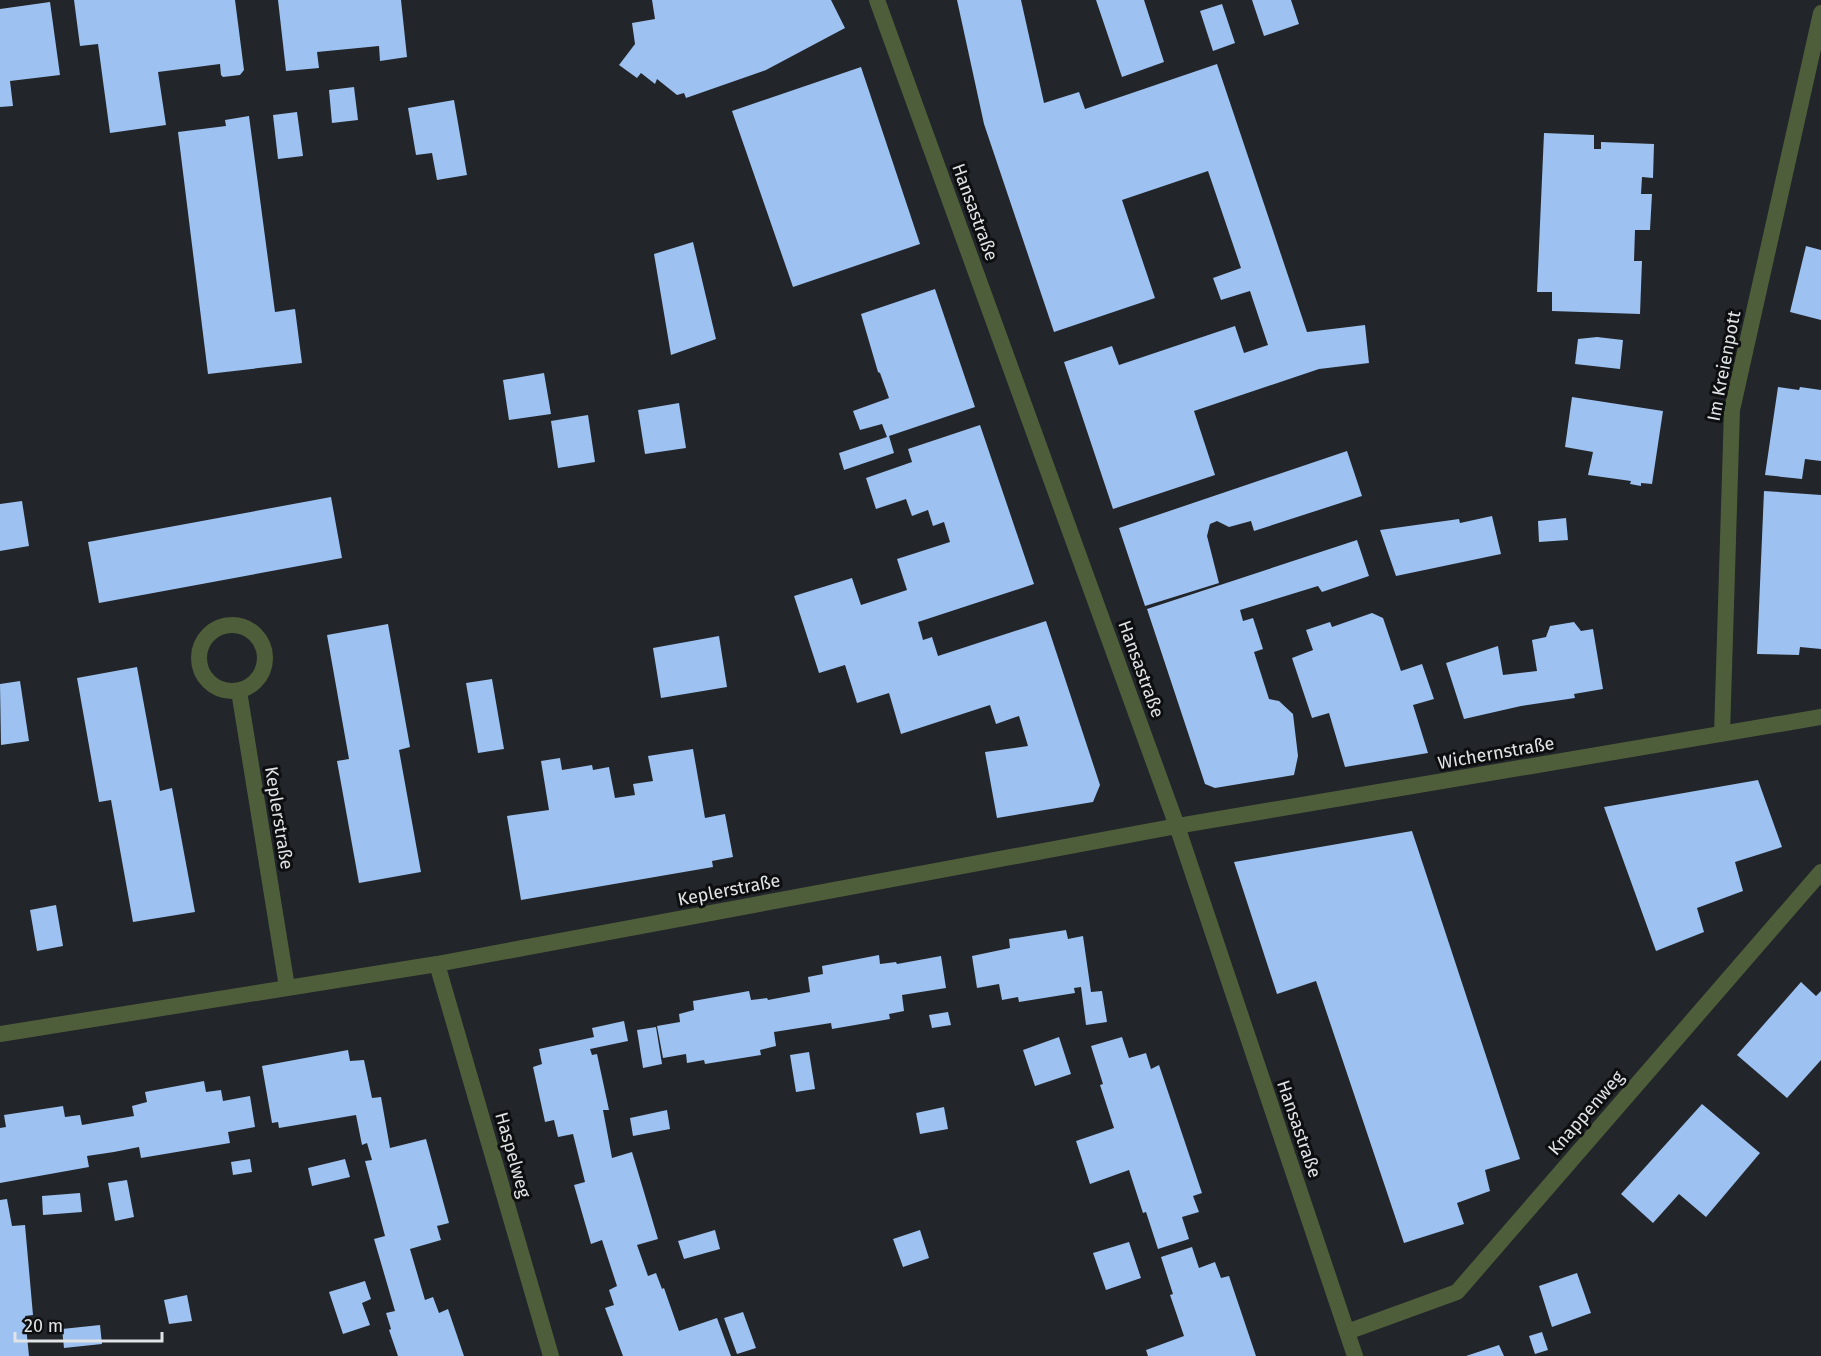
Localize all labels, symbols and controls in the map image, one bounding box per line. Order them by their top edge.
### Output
street label: Hansastraße [947,160,1003,264]
street label: Im Kreienpott [1703,308,1746,423]
street label: Hansastraße [1113,617,1169,721]
street label: Wichernstraße [1436,732,1556,774]
street label: Keplerstraße [260,765,298,871]
street label: Keplerstraße [676,869,782,911]
street label: Knappenweg [1543,1066,1629,1160]
street label: Hansastraße [1272,1077,1326,1181]
street label: Haspelweg [490,1110,536,1201]
scale bar [15,1305,162,1343]
text: 20 m [24,1315,63,1337]

